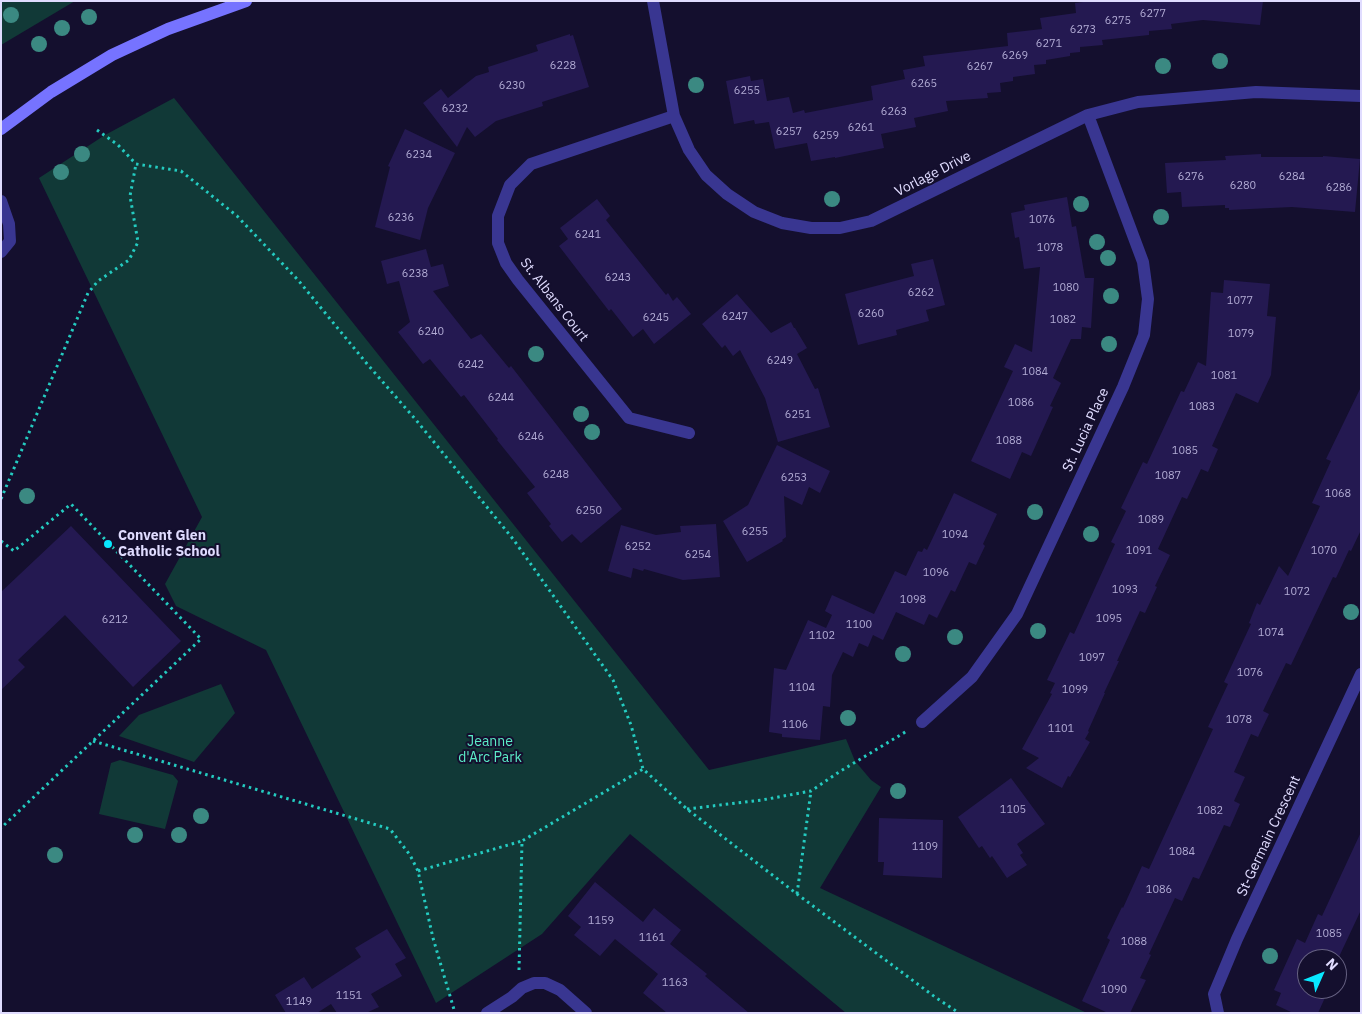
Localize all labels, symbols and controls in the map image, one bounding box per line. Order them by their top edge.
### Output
house number: 6277 [1140,7,1166,21]
house number: 6275 [1105,14,1131,28]
house number: 6273 [1070,23,1096,37]
house number: 6271 [1036,37,1062,51]
house number: 6269 [1002,49,1028,63]
house number: 6228 [550,59,576,73]
house number: 6267 [967,60,993,74]
house number: 6265 [911,77,937,91]
house number: 6230 [499,79,525,93]
house number: 6255 [734,84,760,98]
house number: 6232 [442,102,468,116]
house number: 6263 [881,105,907,119]
house number: 6261 [848,121,874,135]
house number: 6257 [776,125,802,139]
house number: 6259 [813,129,839,143]
house number: 6234 [406,148,432,162]
street label: Vorlage Drive [892,148,974,200]
house number: 6276 [1178,170,1204,184]
house number: 6284 [1279,170,1305,184]
house number: 6280 [1230,179,1256,193]
house number: 6286 [1326,181,1352,195]
house number: 6236 [388,211,414,225]
house number: 1076 [1029,213,1055,227]
house number: 6241 [575,228,601,242]
house number: 1078 [1037,241,1063,255]
street label: St. Albans Court [516,255,592,345]
house number: 6238 [402,267,428,281]
house number: 6243 [605,271,631,285]
house number: 1080 [1053,281,1079,295]
house number: 6262 [908,286,934,300]
house number: 1077 [1227,294,1253,308]
house number: 6260 [858,307,884,321]
house number: 6247 [722,310,748,324]
house number: 6245 [643,311,669,325]
house number: 1082 [1050,313,1076,327]
house number: 6240 [418,325,444,339]
house number: 1079 [1228,327,1254,341]
house number: 6249 [767,354,793,368]
house number: 6242 [458,358,484,372]
house number: 1084 [1022,365,1048,379]
house number: 1081 [1211,369,1237,383]
street label: St. Lucia Place [1059,385,1113,475]
house number: 6244 [488,391,514,405]
house number: 1086 [1008,396,1034,410]
house number: 1083 [1189,400,1215,414]
house number: 6251 [785,408,811,422]
house number: 6246 [518,430,544,444]
house number: 1088 [996,434,1022,448]
house number: 1085 [1172,444,1198,458]
house number: 6248 [543,468,569,482]
house number: 1087 [1155,469,1181,483]
house number: 6253 [781,471,807,485]
house number: 1068 [1325,487,1351,501]
house number: 6250 [576,504,602,518]
house number: 1089 [1138,513,1164,527]
house number: 6255 [742,525,768,539]
place label: Convent Glen Catholic School [118,528,220,560]
house number: 1094 [942,528,968,542]
marker: Convent Glen Catholic School [102,538,114,550]
house number: 6252 [625,540,651,554]
house number: 1091 [1126,544,1152,558]
house number: 1070 [1311,544,1337,558]
house number: 6254 [685,548,711,562]
house number: 1096 [923,566,949,580]
house number: 1093 [1112,583,1138,597]
house number: 1072 [1284,585,1310,599]
house number: 1098 [900,593,926,607]
house number: 1095 [1096,612,1122,626]
house number: 6212 [102,613,128,627]
house number: 1100 [846,618,872,632]
house number: 1074 [1258,626,1284,640]
house number: 1102 [809,629,835,643]
house number: 1097 [1079,651,1105,665]
house number: 1076 [1237,666,1263,680]
house number: 1104 [789,681,815,695]
house number: 1099 [1062,683,1088,697]
house number: 1078 [1226,713,1252,727]
house number: 1106 [782,718,808,732]
house number: 1101 [1048,722,1074,736]
park label: Jeanne d'Arc Park [458,734,522,766]
street label: St-Germain Crescent [1234,773,1304,899]
house number: 1105 [1000,803,1026,817]
house number: 1082 [1197,804,1223,818]
house number: 1109 [912,840,938,854]
house number: 1084 [1169,845,1195,859]
house number: 1086 [1146,883,1172,897]
house number: 1159 [588,914,614,928]
house number: 1085 [1316,927,1342,941]
house number: 1161 [639,931,665,945]
house number: 1088 [1121,935,1147,949]
north arrow [1297,949,1347,999]
text: N [1322,954,1342,974]
house number: 1163 [662,976,688,990]
house number: 1090 [1101,983,1127,997]
house number: 1151 [336,989,362,1003]
house number: 1149 [286,995,312,1009]

